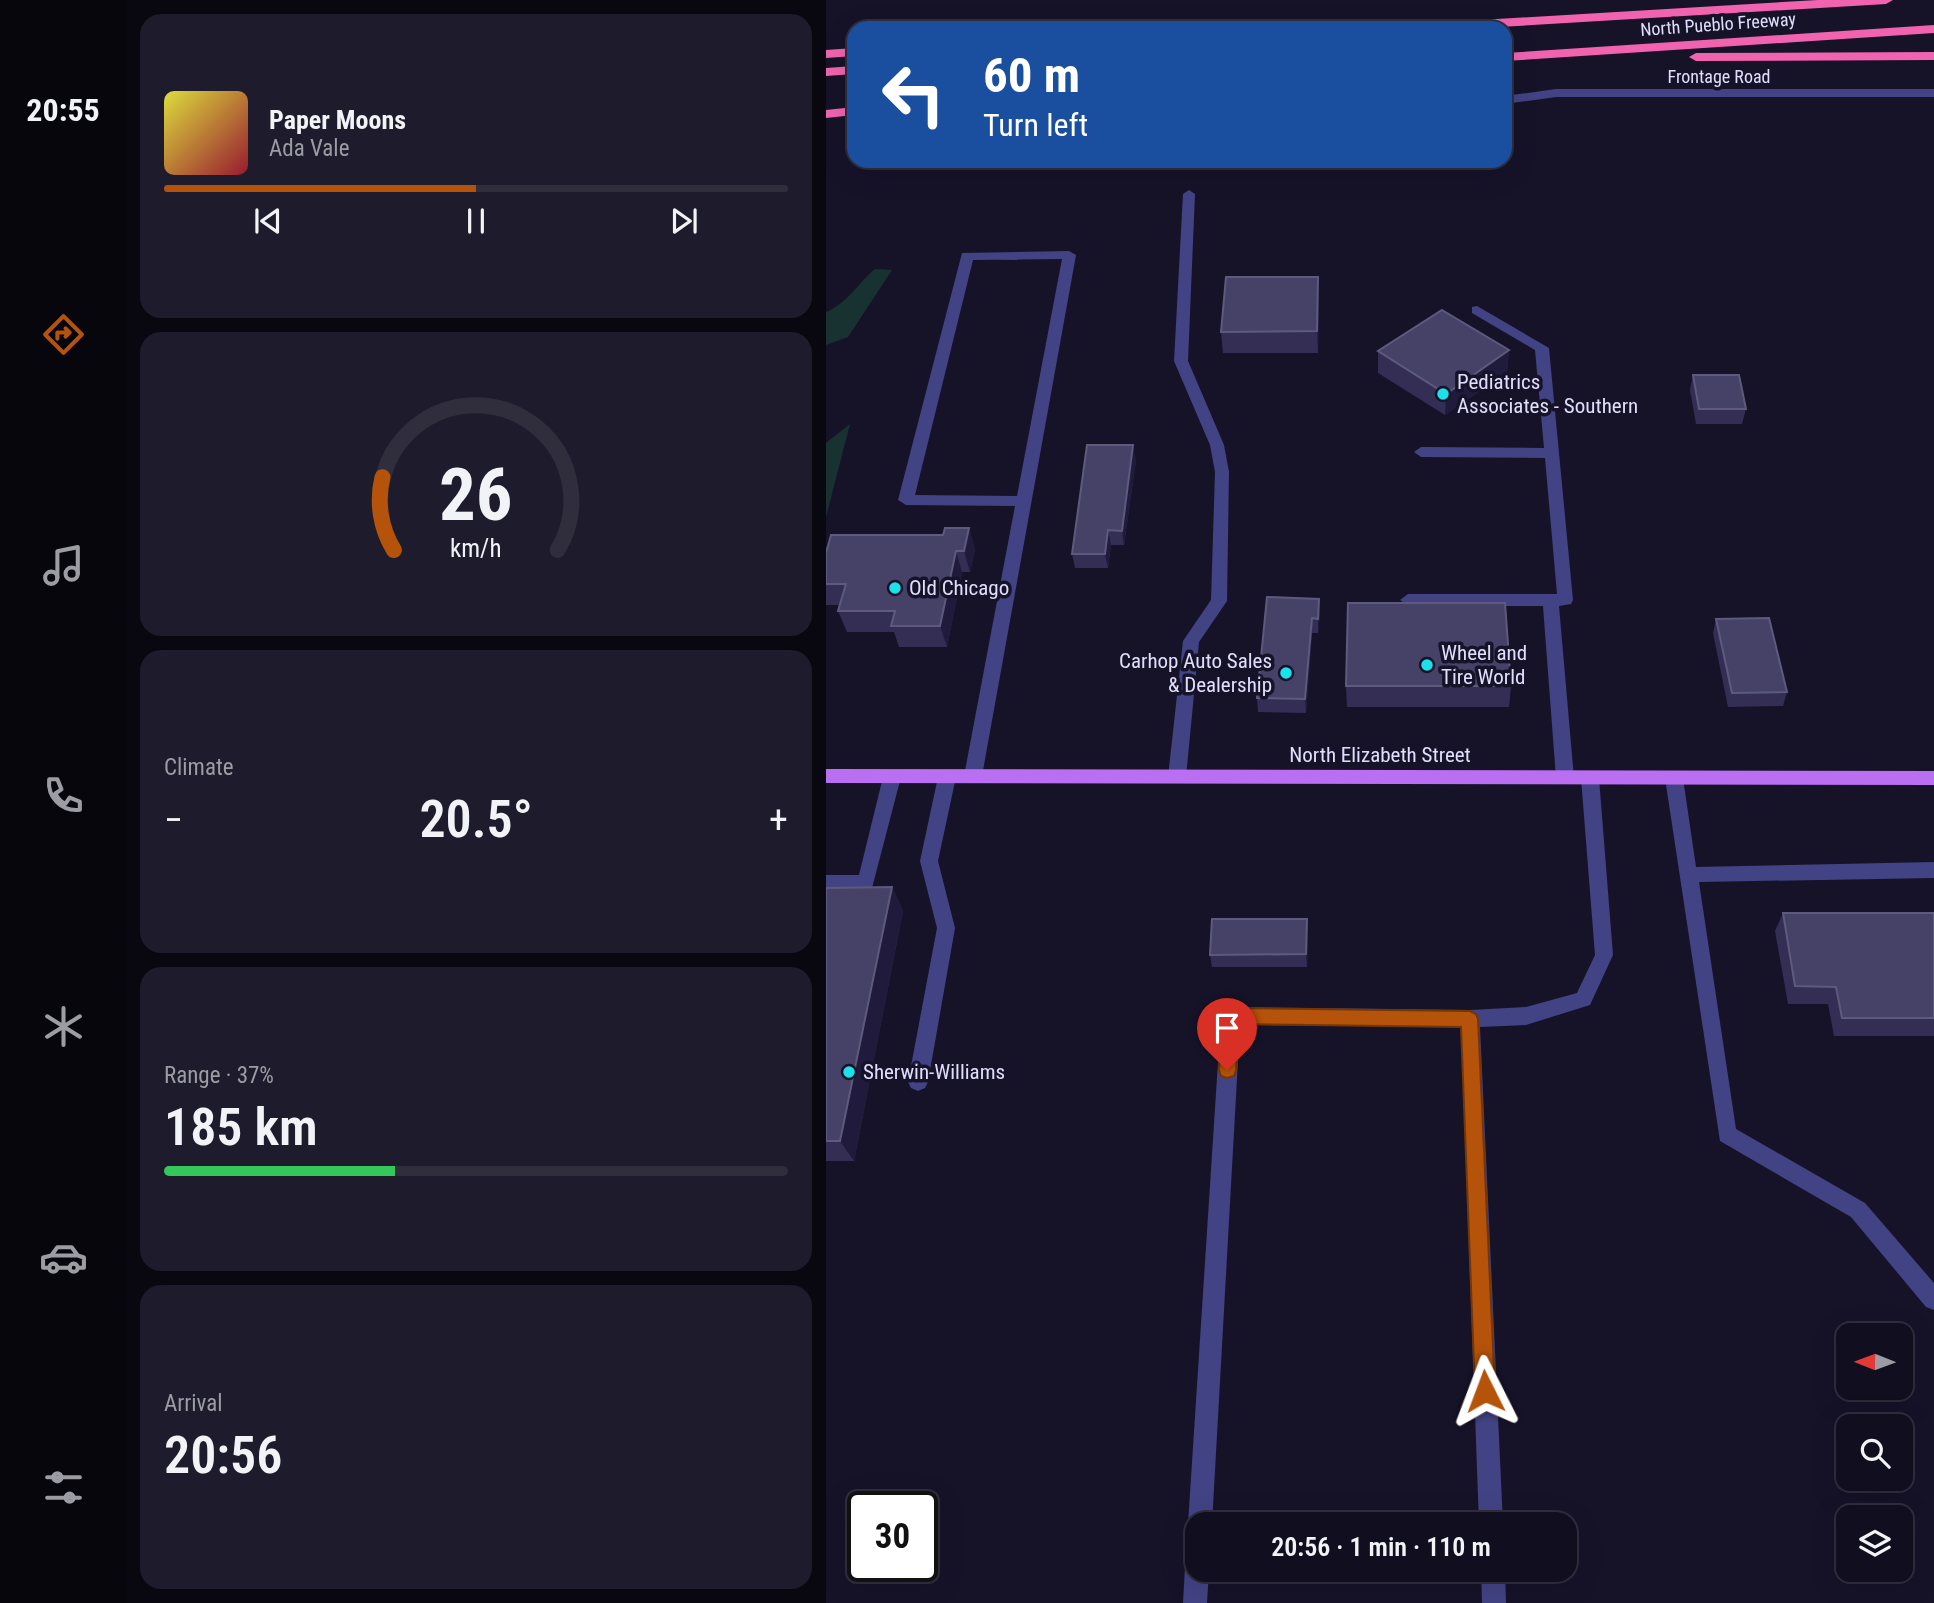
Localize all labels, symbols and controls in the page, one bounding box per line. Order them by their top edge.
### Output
street label: North Pueblo Freeway [1640,8,1797,40]
text: 60 m [983,47,1080,104]
icon: left [868,49,959,140]
street label: Frontage Road [1667,66,1771,87]
text: 20:55 [26,91,100,129]
text: Paper Moons [269,105,406,135]
text: Turn left [983,106,1088,144]
text: Ada Vale [269,135,349,162]
icon: previous [249,202,287,240]
icon: pause [457,202,495,240]
icon: next [665,202,703,240]
icon: directions [39,310,88,359]
place label: Pediatrics Associates - Southern [1457,370,1638,418]
marker: Pediatrics Associates - Southern [1435,386,1451,402]
text: 26 [439,452,513,538]
text: km/h [450,533,502,562]
icon: music [39,541,88,590]
place label: Old Chicago [909,576,1009,600]
marker: Old Chicago [887,580,903,596]
place label: Wheel and Tire World [1441,641,1527,689]
place label: Carhop Auto Sales & Dealership [1119,649,1272,697]
marker: Wheel and Tire World [1419,657,1435,673]
marker: Carhop Auto Sales & Dealership [1278,665,1294,681]
street label: North Elizabeth Street [1289,743,1471,767]
text: Climate [164,754,234,781]
icon: phone [39,771,88,820]
text: 20.5° [419,789,533,850]
text: − [164,798,183,842]
text: + [769,798,788,842]
pin [1197,998,1257,1070]
icon: climate [39,1002,88,1051]
icon: arrive [1208,1009,1246,1047]
place label: Sherwin-Williams [863,1060,1005,1084]
text: Range · 37% [164,1062,274,1089]
marker: Sherwin-Williams [841,1064,857,1080]
text: 185 km [164,1097,318,1158]
icon: car [39,1233,88,1282]
north arrow [1836,1323,1913,1400]
map controls [1836,1323,1913,1582]
position arrow [1448,1354,1522,1428]
text: Arrival [164,1390,223,1417]
button: search [1836,1414,1913,1491]
text: 20:56 [164,1425,282,1486]
icon: filters [39,1463,88,1512]
speed limit sign: 30 [847,1491,938,1582]
button: layers [1836,1505,1913,1582]
text: 20:56 · 1 min · 110 m [1271,1532,1491,1562]

